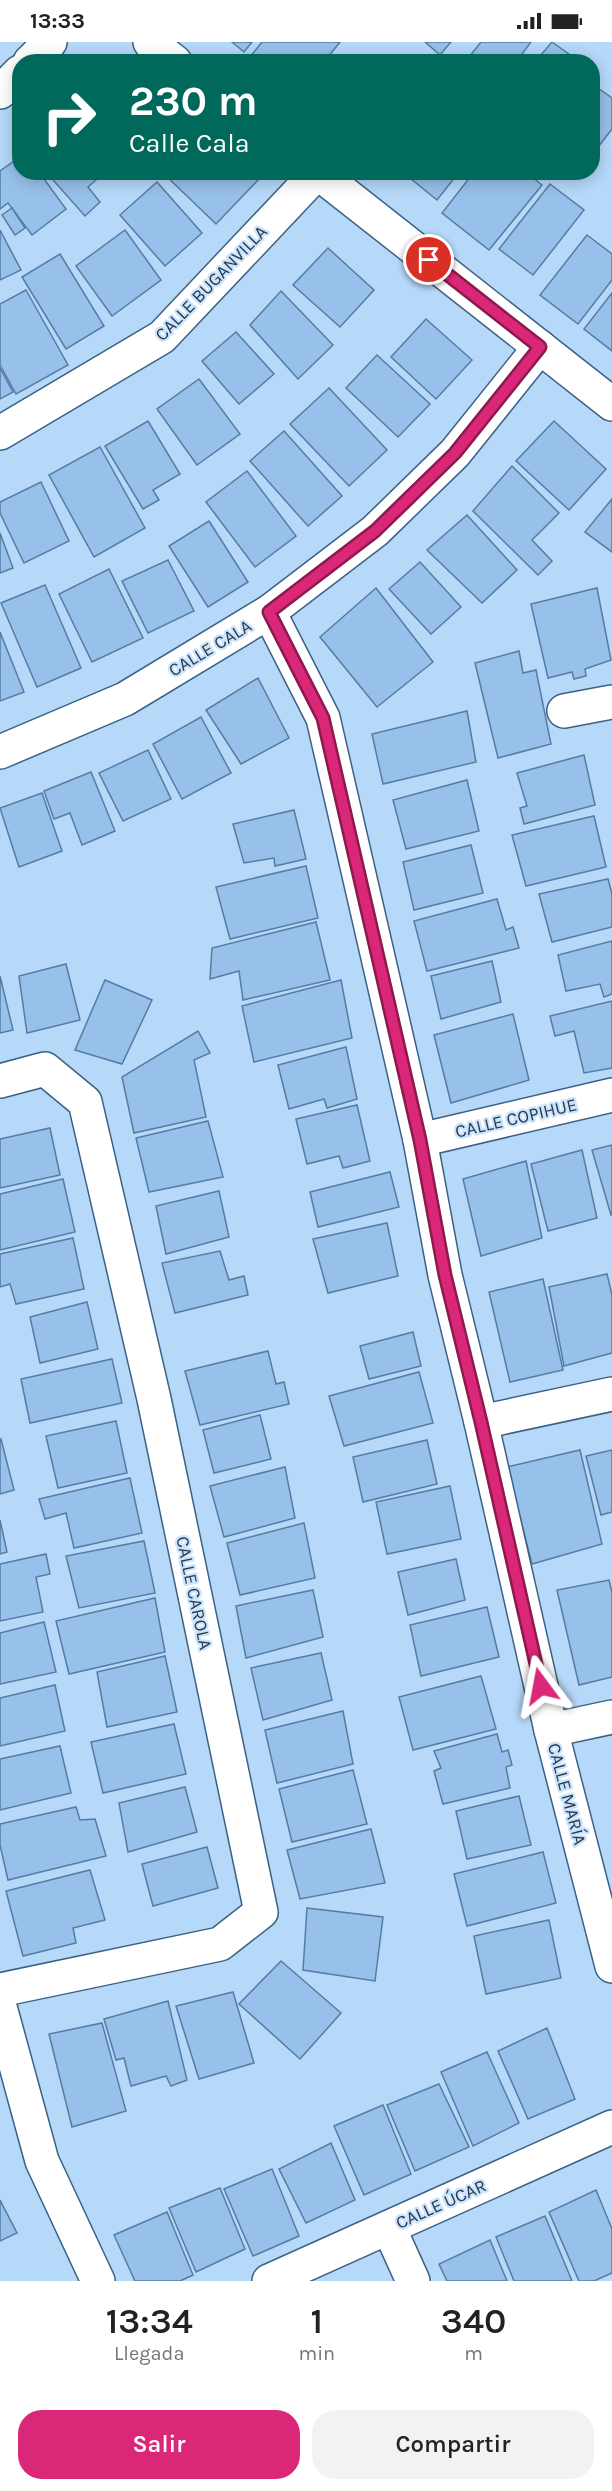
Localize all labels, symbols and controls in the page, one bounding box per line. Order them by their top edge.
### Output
text: 13:33 [30,8,85,34]
text: 230 m [129,76,258,126]
icon: right [30,78,108,156]
text: Calle Cala [129,127,250,159]
street label: CALLE BUGANVILLA [150,221,272,345]
pin [403,234,454,285]
icon: arrive [412,243,445,276]
street label: CALLE CALA [165,615,255,681]
street label: CALLE COPIHUE [453,1093,579,1143]
street label: CALLE CAROLA [171,1534,217,1652]
position arrow [509,1654,573,1718]
street label: CALLE MARÍA [543,1740,592,1847]
street label: CALLE ÚCAR [392,2173,490,2234]
text: 13:34 [106,2300,193,2342]
text: 1 [311,2300,323,2342]
text: 340 [441,2300,506,2342]
text: Llegada [114,2342,184,2365]
text: min [298,2342,335,2365]
text: m [464,2342,483,2365]
button: Salir [18,2410,300,2479]
button: Compartir [312,2410,594,2479]

